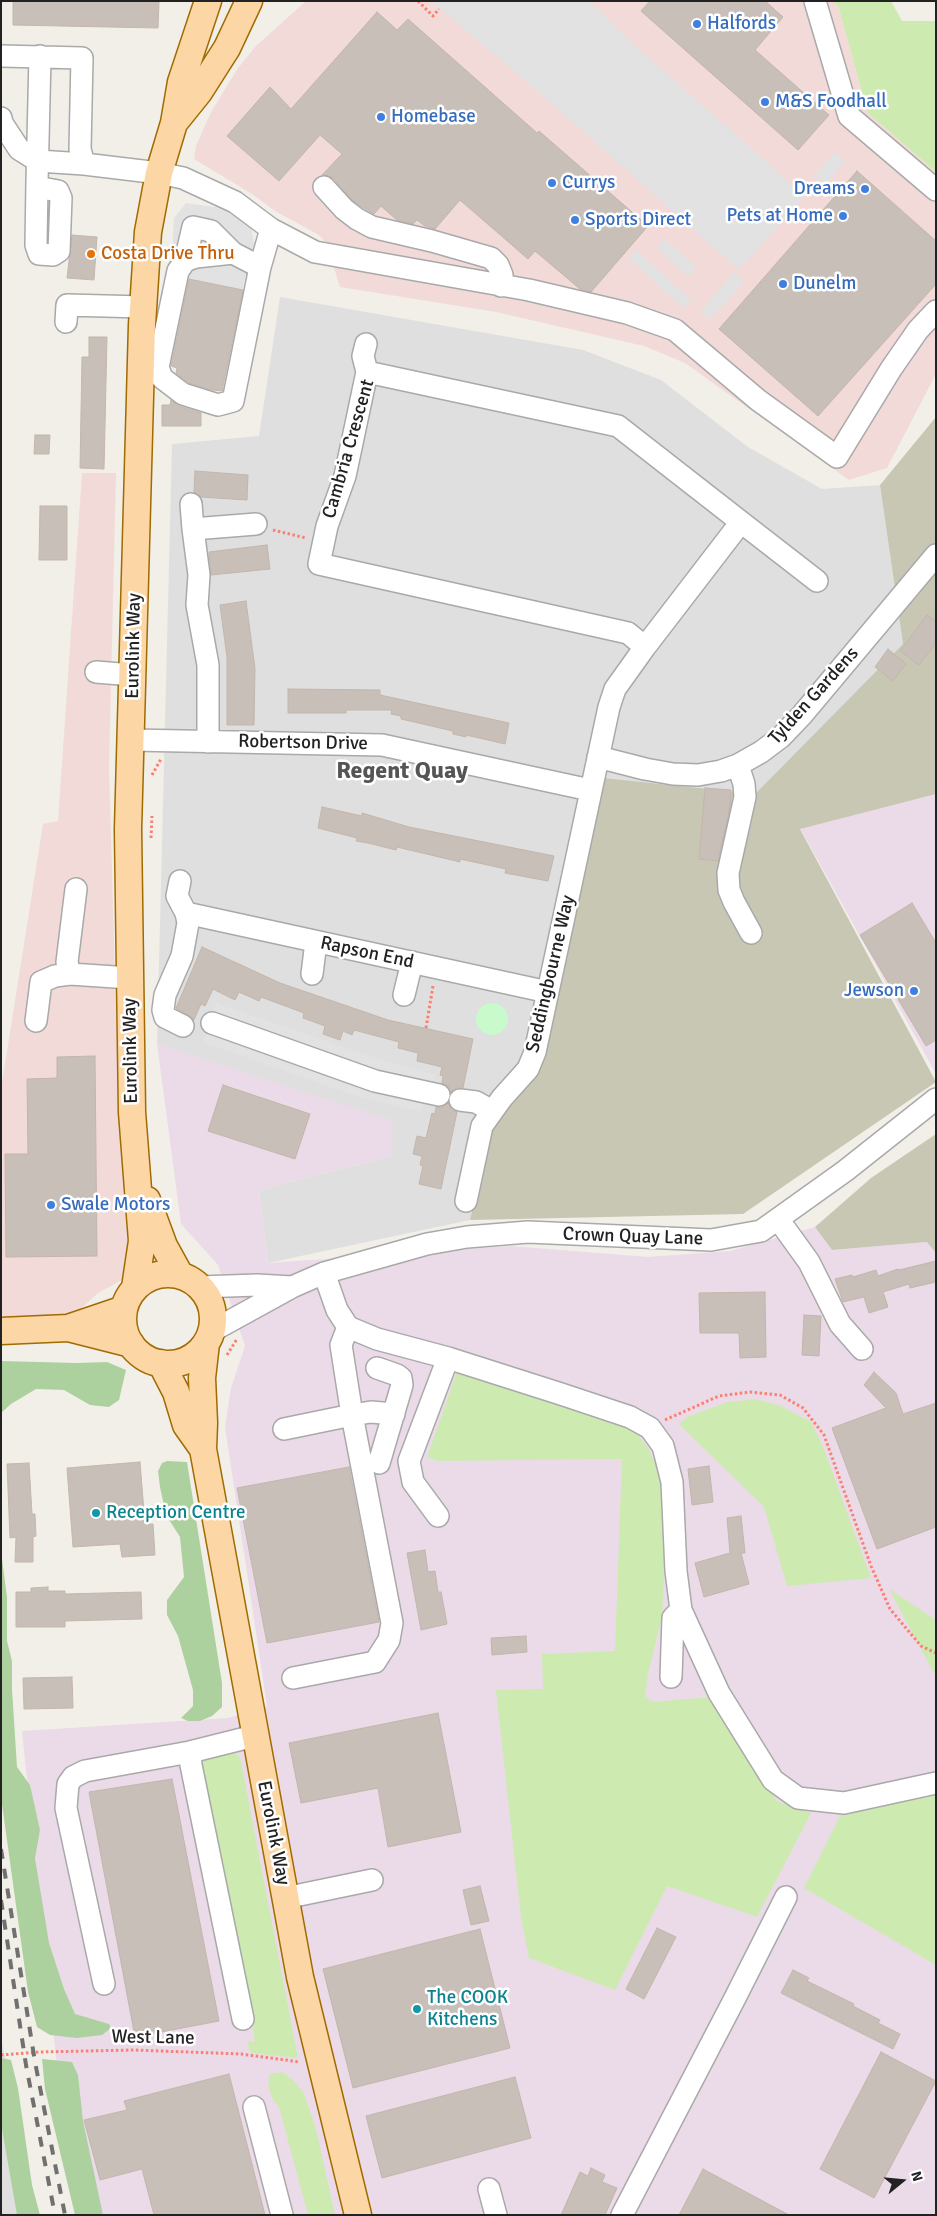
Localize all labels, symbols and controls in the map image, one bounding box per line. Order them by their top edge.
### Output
place label: Halfords [707,13,776,35]
marker: Halfords [691,18,703,30]
place label: M&S Foodhall [775,91,887,113]
marker: M&S Foodhall [759,96,771,108]
place label: Homebase [391,106,476,128]
marker: Homebase [375,111,387,123]
place label: Currys [562,172,615,194]
marker: Currys [546,177,558,189]
place label: Dreams [793,178,855,200]
marker: Dreams [859,183,871,195]
place label: Pets at Home [726,205,833,227]
place label: Sports Direct [585,209,691,231]
marker: Pets at Home [837,210,849,222]
marker: Sports Direct [569,214,581,226]
place label: Costa Drive Thru [101,243,235,265]
marker: Costa Drive Thru [85,248,97,260]
place label: Dunelm [793,273,856,295]
marker: Dunelm [777,278,789,290]
street label: Cambria Crescent [318,377,380,521]
street label: Eurolink Way [122,593,146,699]
street label: Tylden Gardens [764,643,864,749]
street label: Robertson Drive [238,730,368,756]
district label: Regent Quay [336,758,468,786]
street label: Seddingbourne Way [522,893,580,1055]
street label: Rapson End [318,932,416,974]
place label: Jewson [844,980,904,1002]
marker: Jewson [908,985,920,997]
street label: Eurolink Way [119,998,143,1104]
place label: Swale Motors [61,1194,170,1216]
marker: Swale Motors [45,1199,57,1211]
street label: Crown Quay Lane [562,1223,704,1251]
place label: Reception Centre [106,1502,245,1524]
marker: Reception Centre [90,1507,102,1519]
street label: Eurolink Way [252,1779,294,1887]
place label: The COOK Kitchens [427,1987,508,2031]
marker: The COOK Kitchens [411,2003,423,2015]
street label: West Lane [111,2026,195,2050]
north arrow [877,2156,927,2206]
text: N [907,2169,926,2184]

